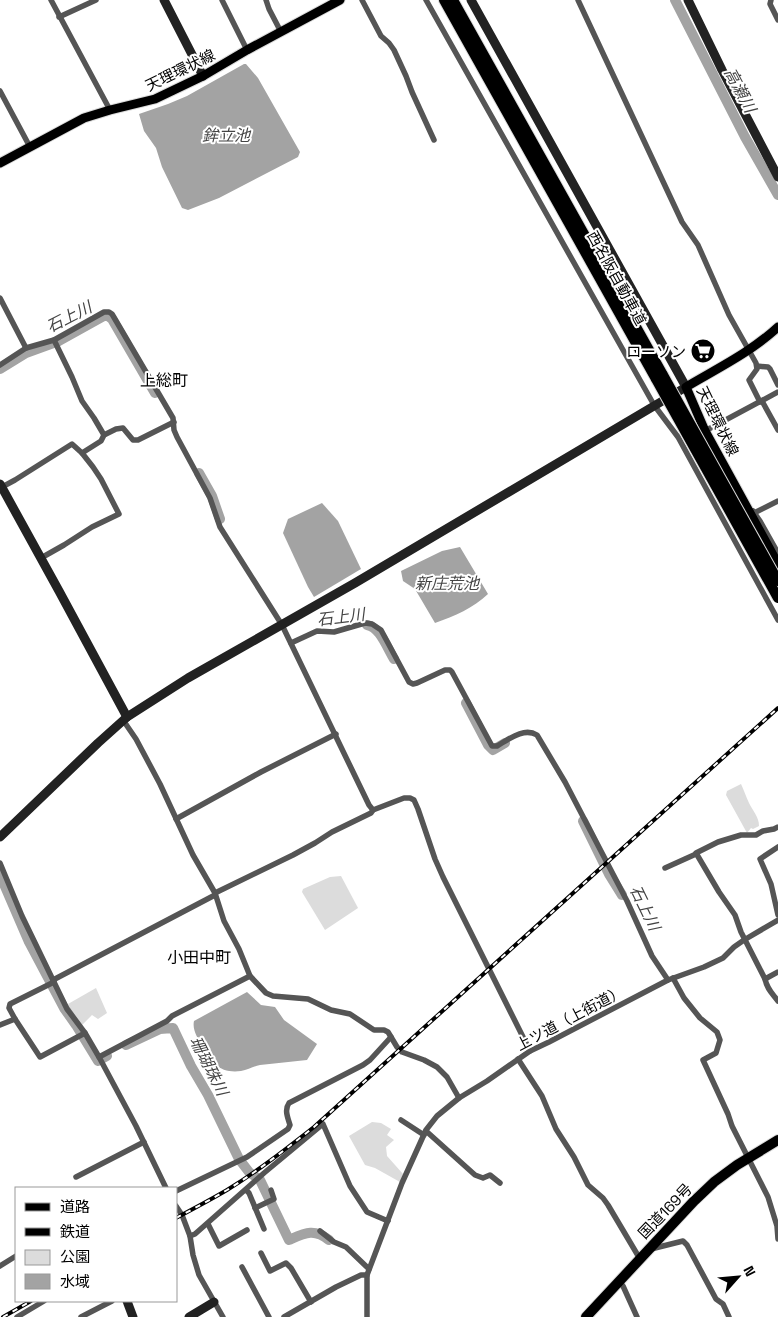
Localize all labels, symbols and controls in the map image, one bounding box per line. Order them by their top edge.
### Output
street label: 天理環状線 [142,45,218,95]
water label: 高瀬川 [719,64,761,118]
water label: 鉾立池 [202,125,252,146]
street label: 西名阪自動車道 [583,227,651,329]
water label: 石上川 [43,296,97,337]
supermarket icon: ローソン [690,338,716,364]
place label: ローソン [626,342,686,361]
district label: 上総町 [140,370,188,391]
street label: 天理環状線 [693,383,743,459]
water label: 新庄荒池 [415,573,481,594]
water label: 石上川 [316,603,368,630]
water label: 石上川 [625,882,666,936]
district label: 小田中町 [167,947,231,968]
street label: 上ツ道（上街道） [513,981,627,1055]
water label: 珊瑚珠川 [185,1033,234,1101]
street label: 国道169号 [634,1179,696,1243]
legend [15,1187,178,1302]
text: 道路 [60,1197,90,1216]
text: 鉄道 [60,1222,90,1241]
text: 公園 [60,1247,90,1266]
north arrow [713,1252,763,1302]
text: N [739,1263,760,1279]
text: 水域 [60,1272,90,1291]

